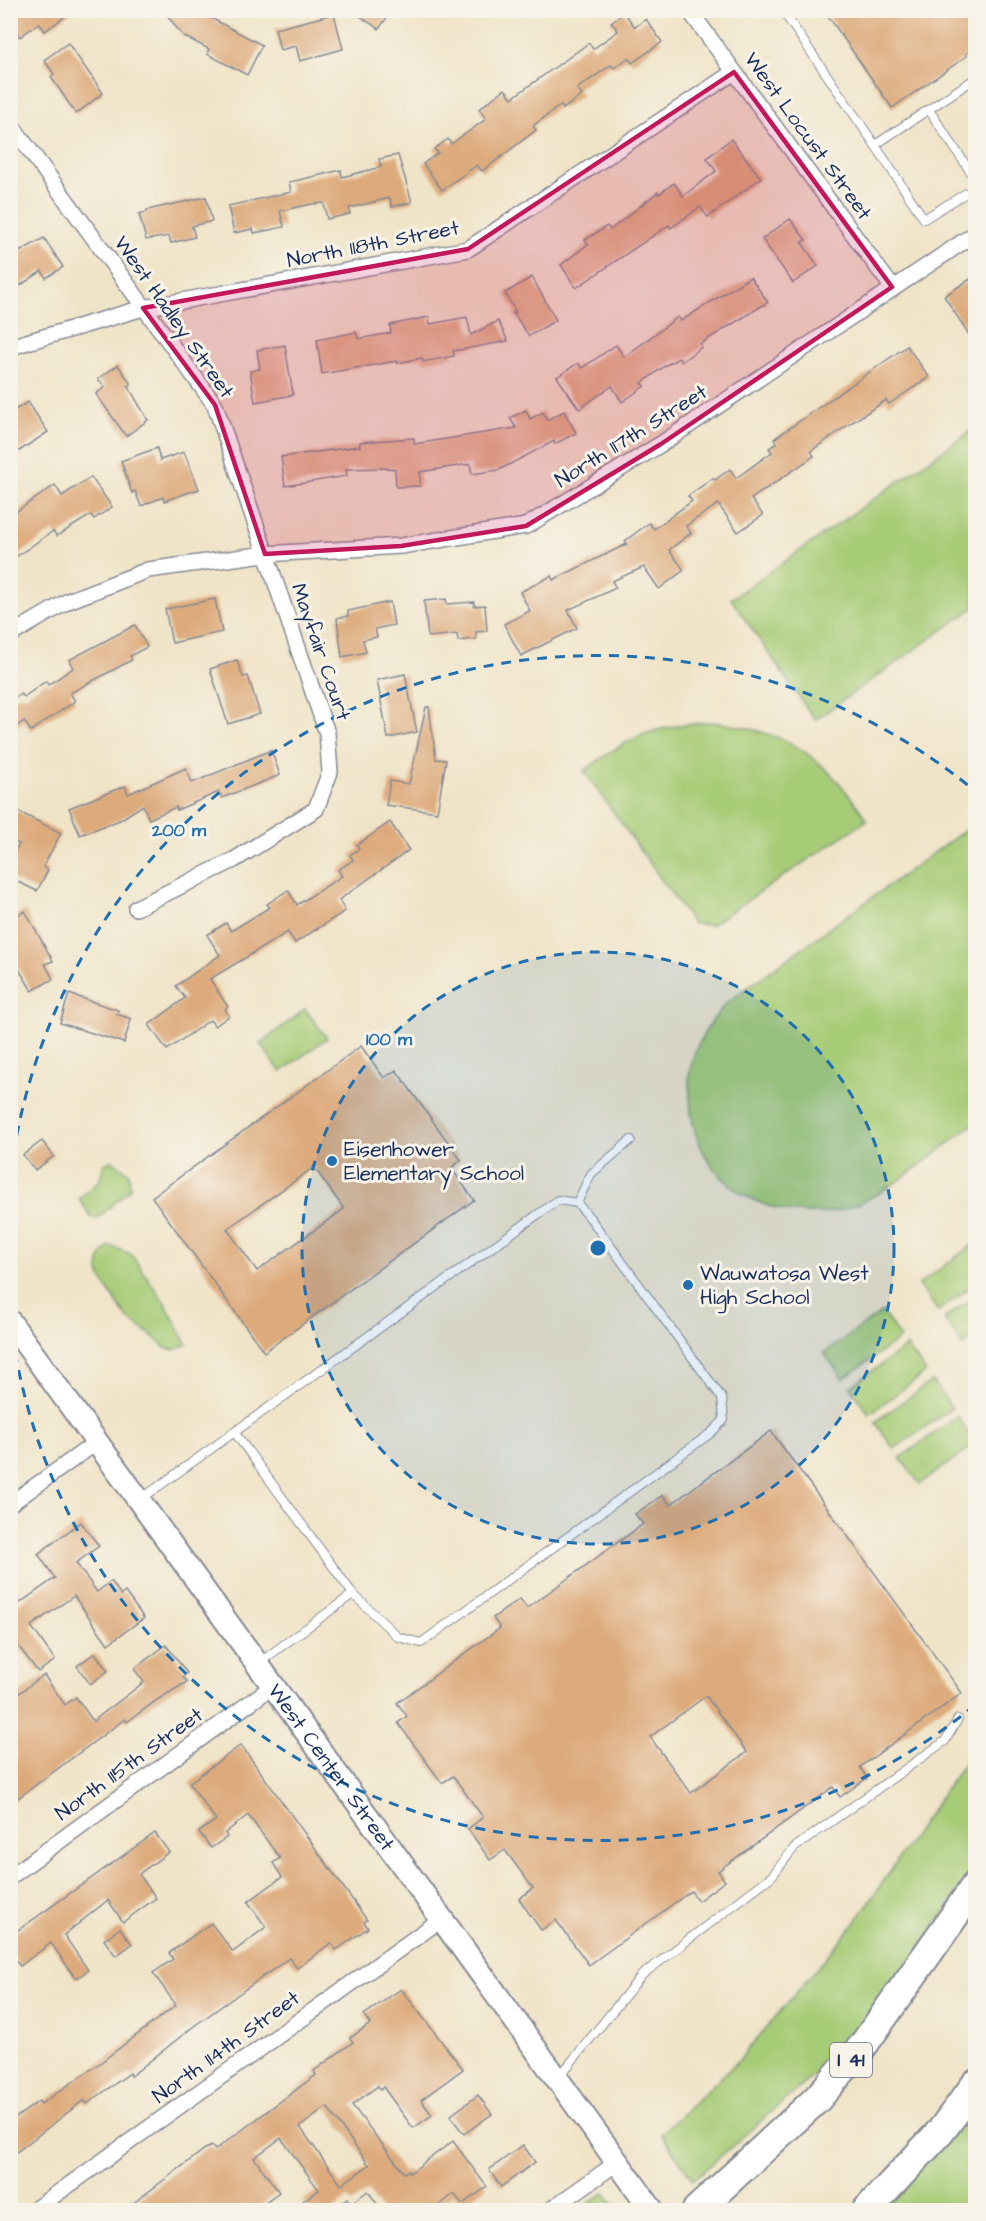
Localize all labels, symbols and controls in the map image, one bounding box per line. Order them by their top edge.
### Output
street label: West Locust Street [737,46,879,226]
street label: North 118th Street [284,213,462,275]
street label: West Hadley Street [105,230,241,406]
street label: North 117th Street [549,377,713,494]
street label: Mayfair Court [282,580,358,726]
text: 200 m [151,818,207,843]
text: 100 m [366,1027,413,1052]
place label: Eisenhower Elementary School [344,1135,524,1190]
marker: Eisenhower Elementary School [325,1154,339,1168]
centre of rings [588,1238,608,1258]
place label: Wauwatosa West High School [700,1259,869,1314]
marker: Wauwatosa West High School [681,1278,695,1292]
street label: West Center Street [261,1677,402,1857]
street label: North 115th Street [49,1700,209,1828]
street label: North 114th Street [146,1983,306,2110]
road number: I 41 [830,2043,872,2077]

